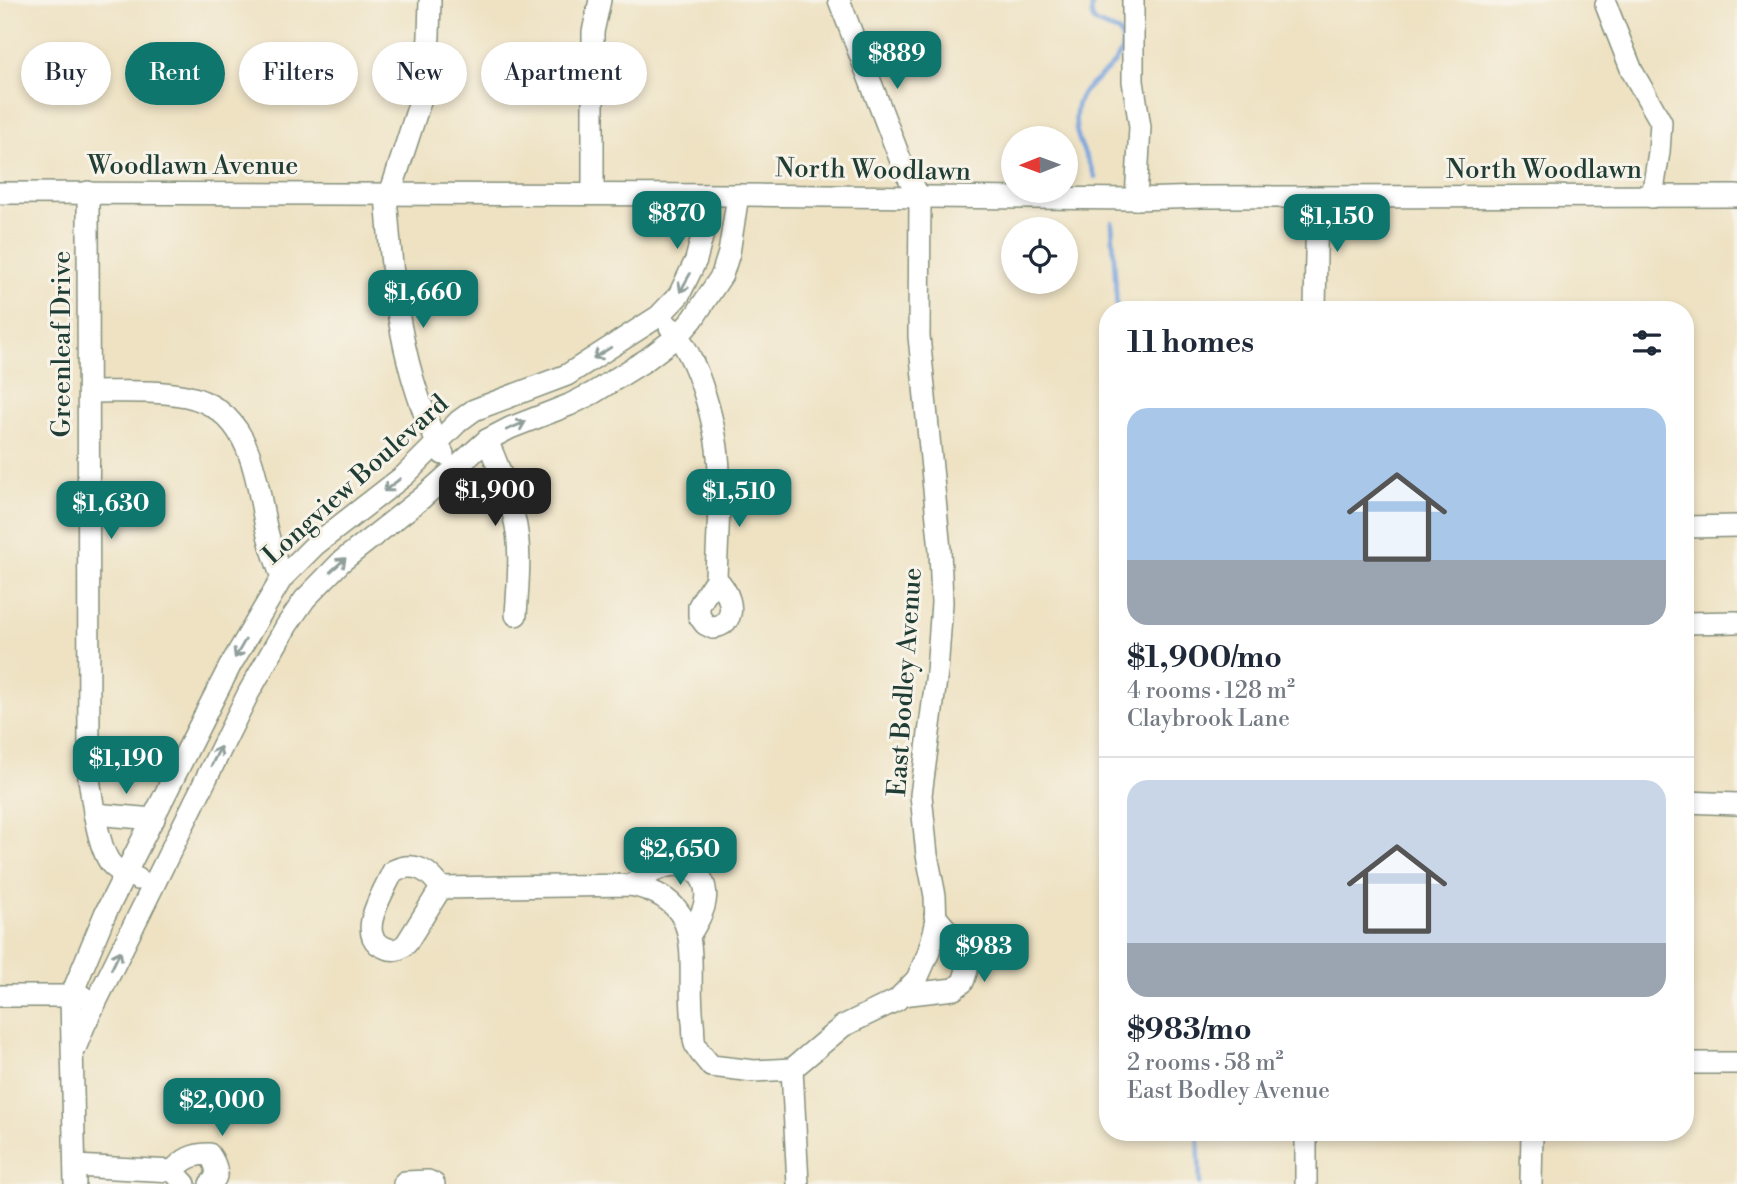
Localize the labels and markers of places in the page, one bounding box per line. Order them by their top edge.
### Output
pin: $889 [856,32,938,91]
pin: $870 [636,191,718,251]
pin: $1,150 [1280,194,1394,254]
pin: $1,660 [366,270,480,330]
pin: $1,900 [438,468,552,528]
pin: $1,510 [682,470,796,529]
pin: $1,630 [54,482,168,541]
pin: $1,190 [69,736,183,796]
pin: $2,650 [623,828,737,887]
pin: $983 [943,925,1025,984]
pin: $2,000 [165,1078,279,1138]

